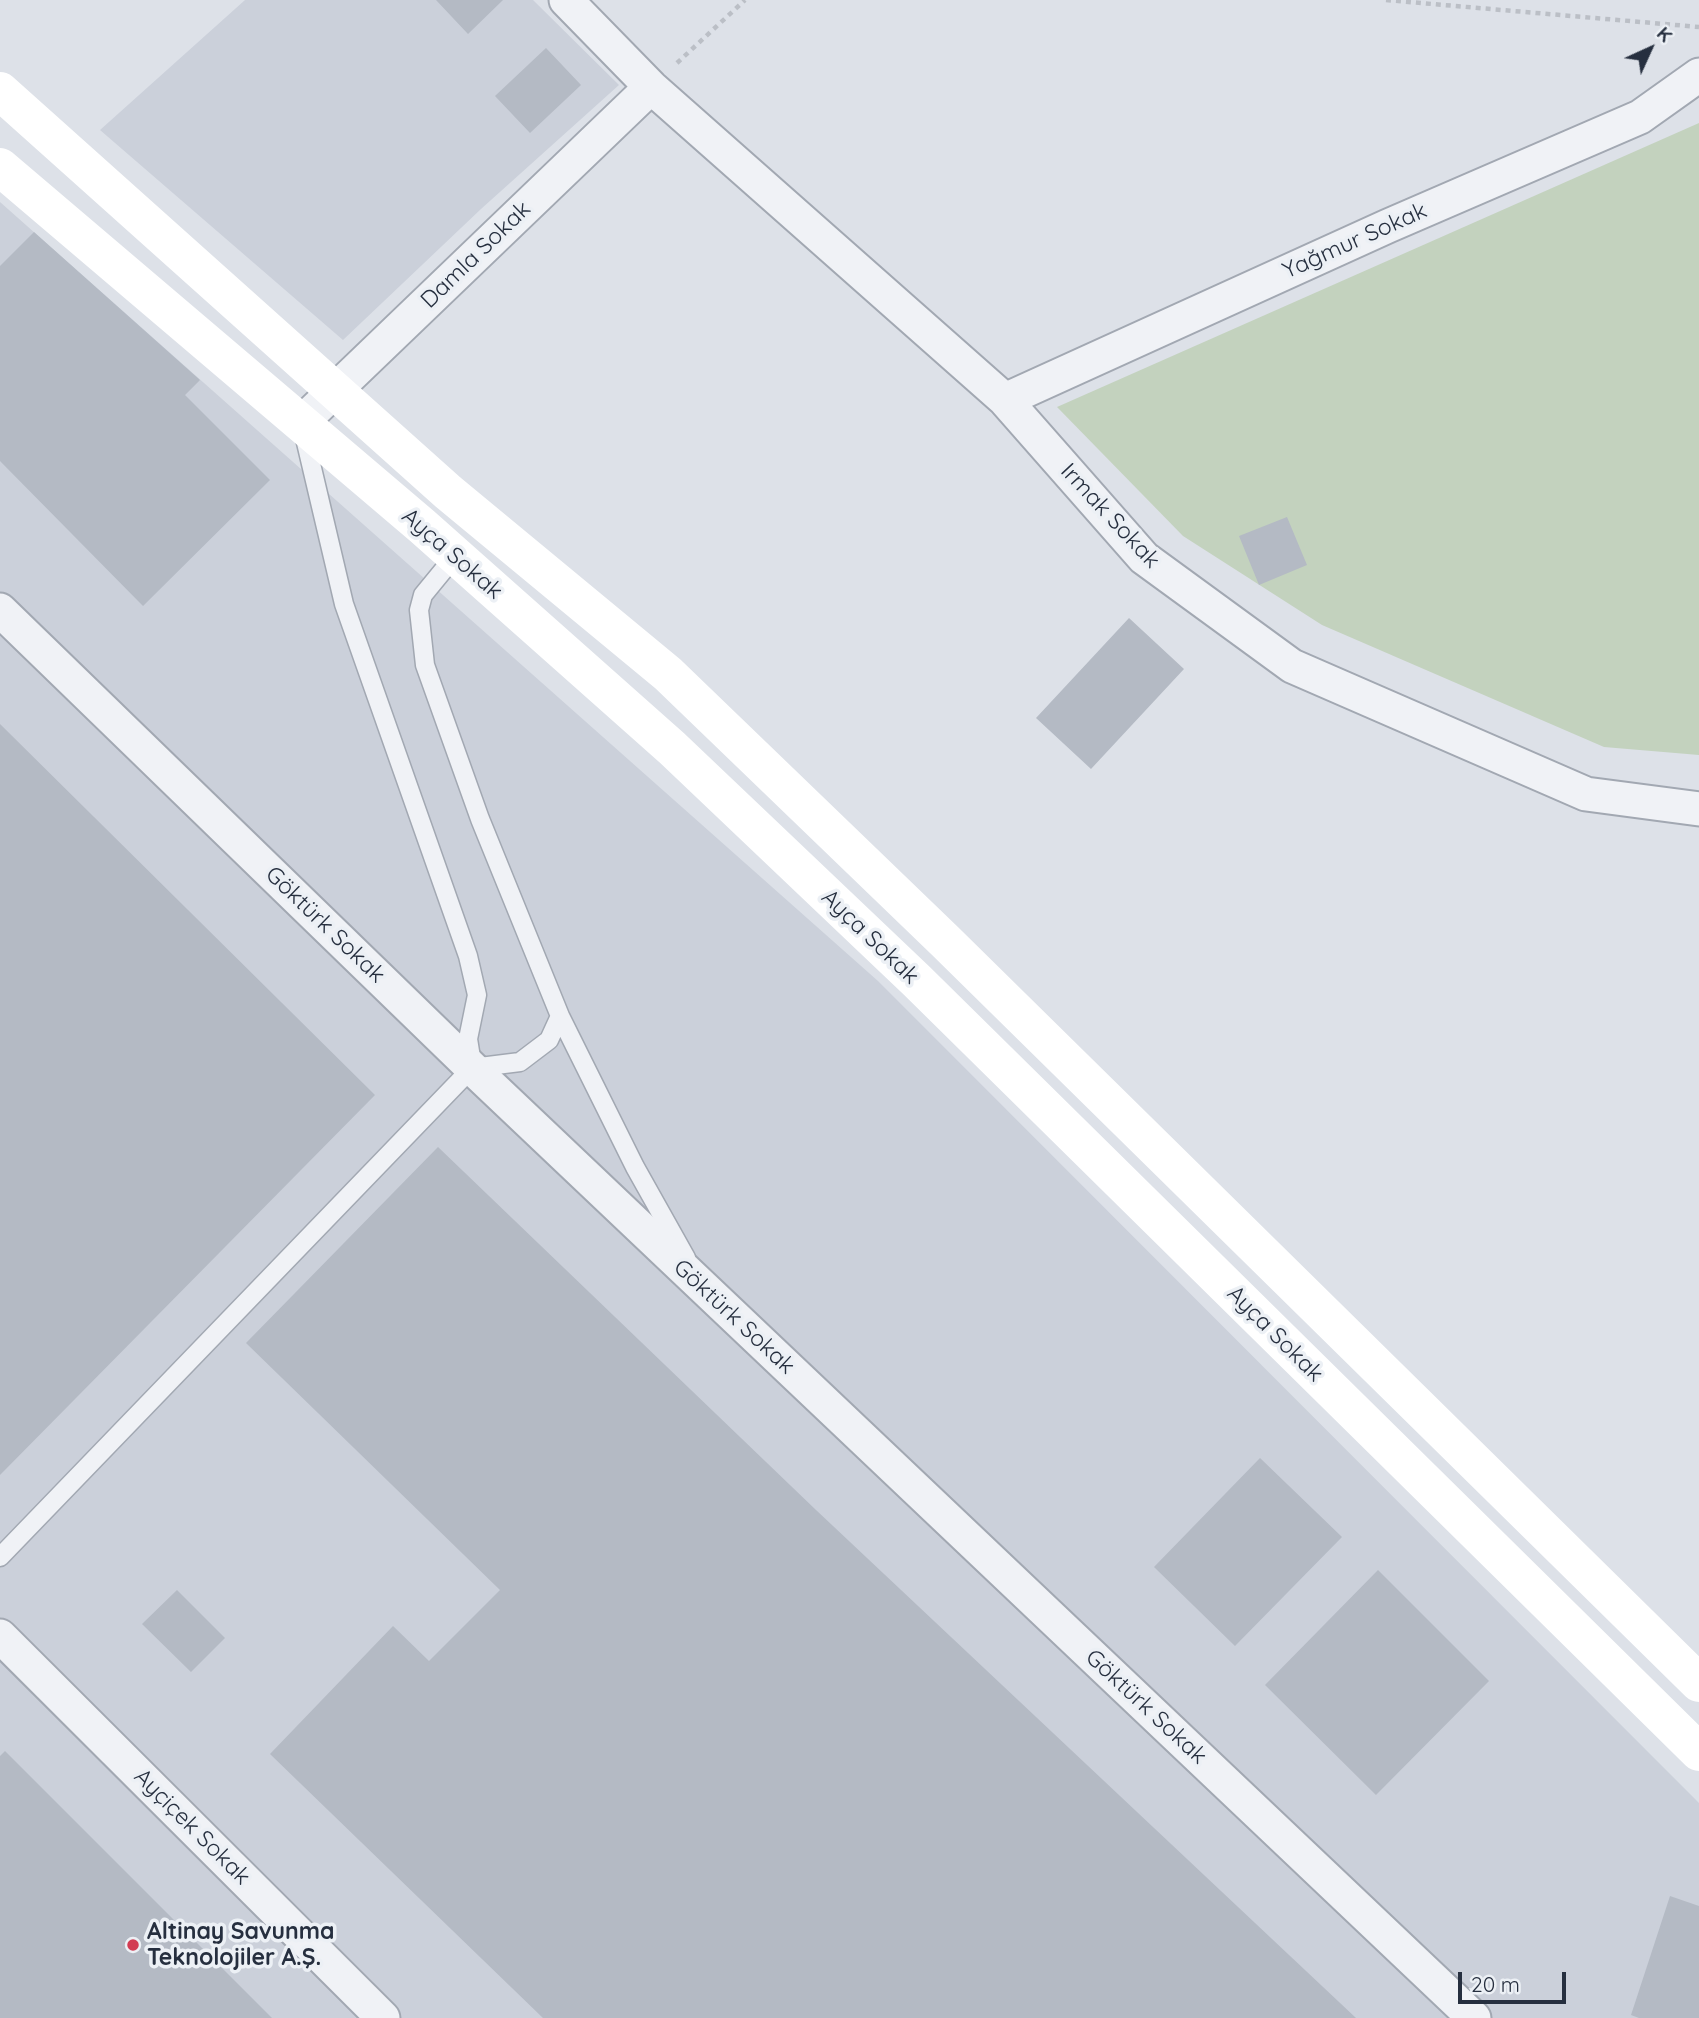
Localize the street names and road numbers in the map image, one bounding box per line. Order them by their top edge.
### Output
street label: Damla Sokak [415,196,537,314]
street label: Yağmur Sokak [1279,197,1431,285]
street label: Irmak Sokak [1054,458,1166,574]
street label: Ayça Sokak [396,503,508,605]
street label: Göktürk Sokak [259,861,391,989]
street label: Ayça Sokak [816,884,924,990]
street label: Göktürk Sokak [668,1254,800,1380]
street label: Ayça Sokak [1221,1280,1329,1388]
street label: Göktürk Sokak [1080,1644,1212,1770]
street label: Ayçiçek Sokak [128,1763,256,1891]

